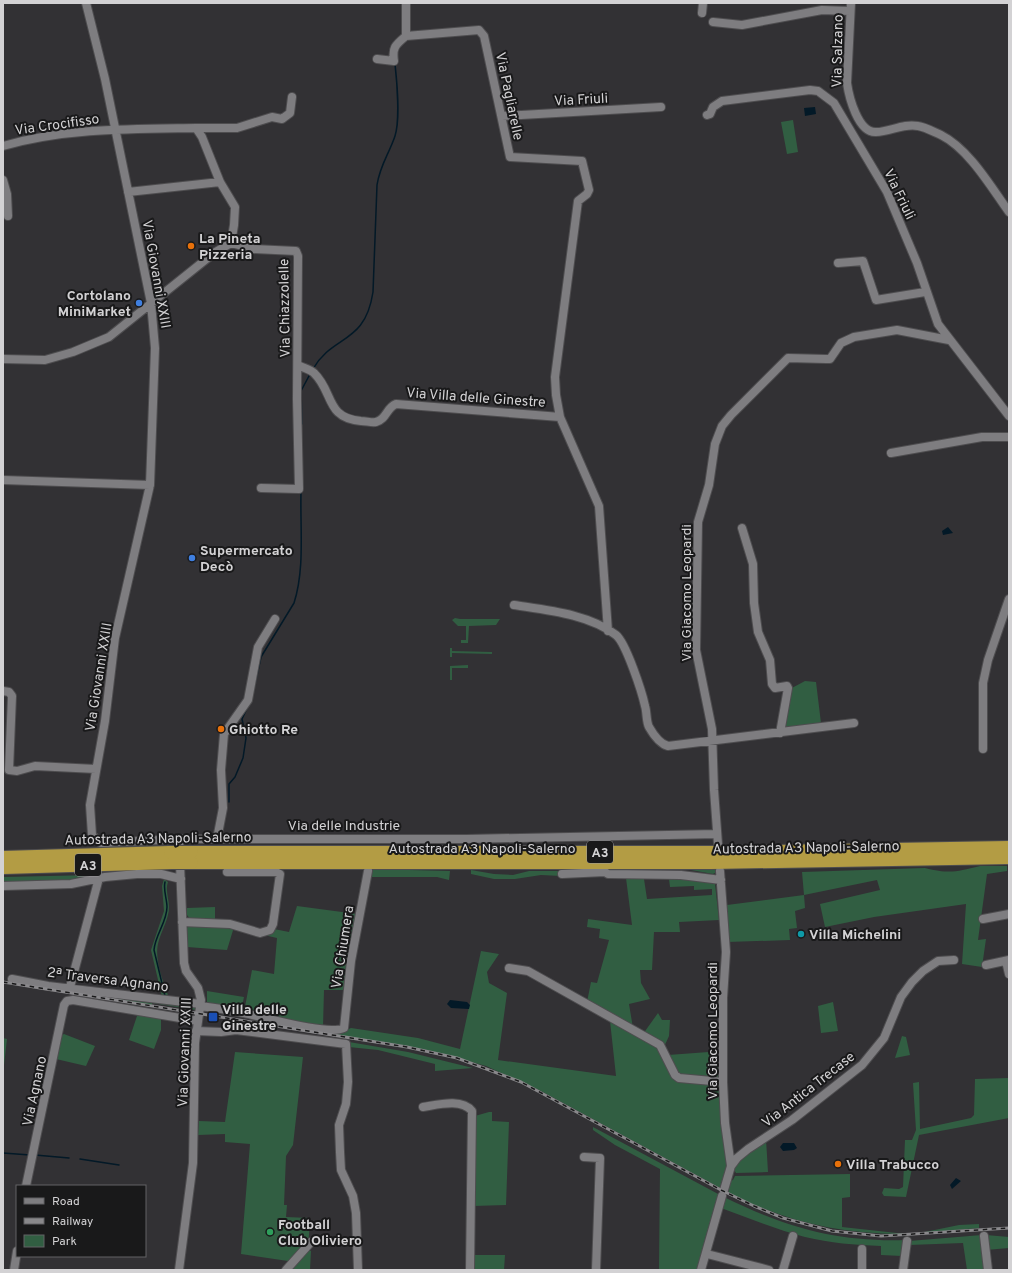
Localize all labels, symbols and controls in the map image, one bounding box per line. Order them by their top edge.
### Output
street label: Via Salzano [829,14,848,88]
street label: Via Pagliarelle [491,51,526,142]
street label: Via Friuli [554,91,609,110]
street label: Via Crocifisso [14,111,101,140]
street label: Via Friuli [879,167,918,223]
street label: Via Giovanni XXIII [138,219,173,330]
place label: La Pineta Pizzeria [199,231,260,264]
marker: La Pineta Pizzeria [186,241,196,251]
street label: Via Chiazzolelle [276,258,295,358]
place label: Cortolano MiniMarket [58,288,131,321]
marker: Cortolano MiniMarket [134,298,144,308]
street label: Via Villa delle Ginestre [406,385,546,412]
street label: Via Giacomo Leopardi [679,524,696,662]
place label: Supermercato Decò [200,543,293,576]
marker: Supermercato Decò [187,553,197,563]
street label: Via Giovanni XXIII [82,622,116,733]
place label: Ghiotto Re [229,722,298,739]
marker: Ghiotto Re [216,724,226,734]
street label: Via delle Industrie [288,818,400,835]
street label: Autostrada A3 Napoli-Salerno [64,829,252,850]
street label: Autostrada A3 Napoli-Salerno [712,838,900,859]
street label: Autostrada A3 Napoli-Salerno [388,841,576,858]
road number: A3 [587,841,613,863]
road number: A3 [75,854,101,876]
street label: Via Chiumera [329,904,358,990]
place label: Villa Michelini [809,927,901,944]
marker: Villa Michelini [796,929,806,939]
street label: Via Giacomo Leopardi [705,962,722,1100]
street label: 2ª Traversa Agnano [46,965,170,996]
street label: Via Giovanni XXIII [175,997,196,1107]
place label: Villa delle Ginestre [222,1002,287,1035]
marker: Villa delle Ginestre [207,1011,219,1023]
street label: Via Antica Trecase [759,1049,859,1132]
street label: Via Agnano [20,1054,51,1128]
place label: Villa Trabucco [846,1157,939,1174]
marker: Villa Trabucco [833,1159,843,1169]
legend [16,1185,146,1257]
text: Road [52,1194,80,1210]
text: Railway [52,1214,93,1230]
place label: Football Club Oliviero [278,1217,362,1250]
marker: Football Club Oliviero [265,1227,275,1237]
text: Park [52,1234,77,1250]

